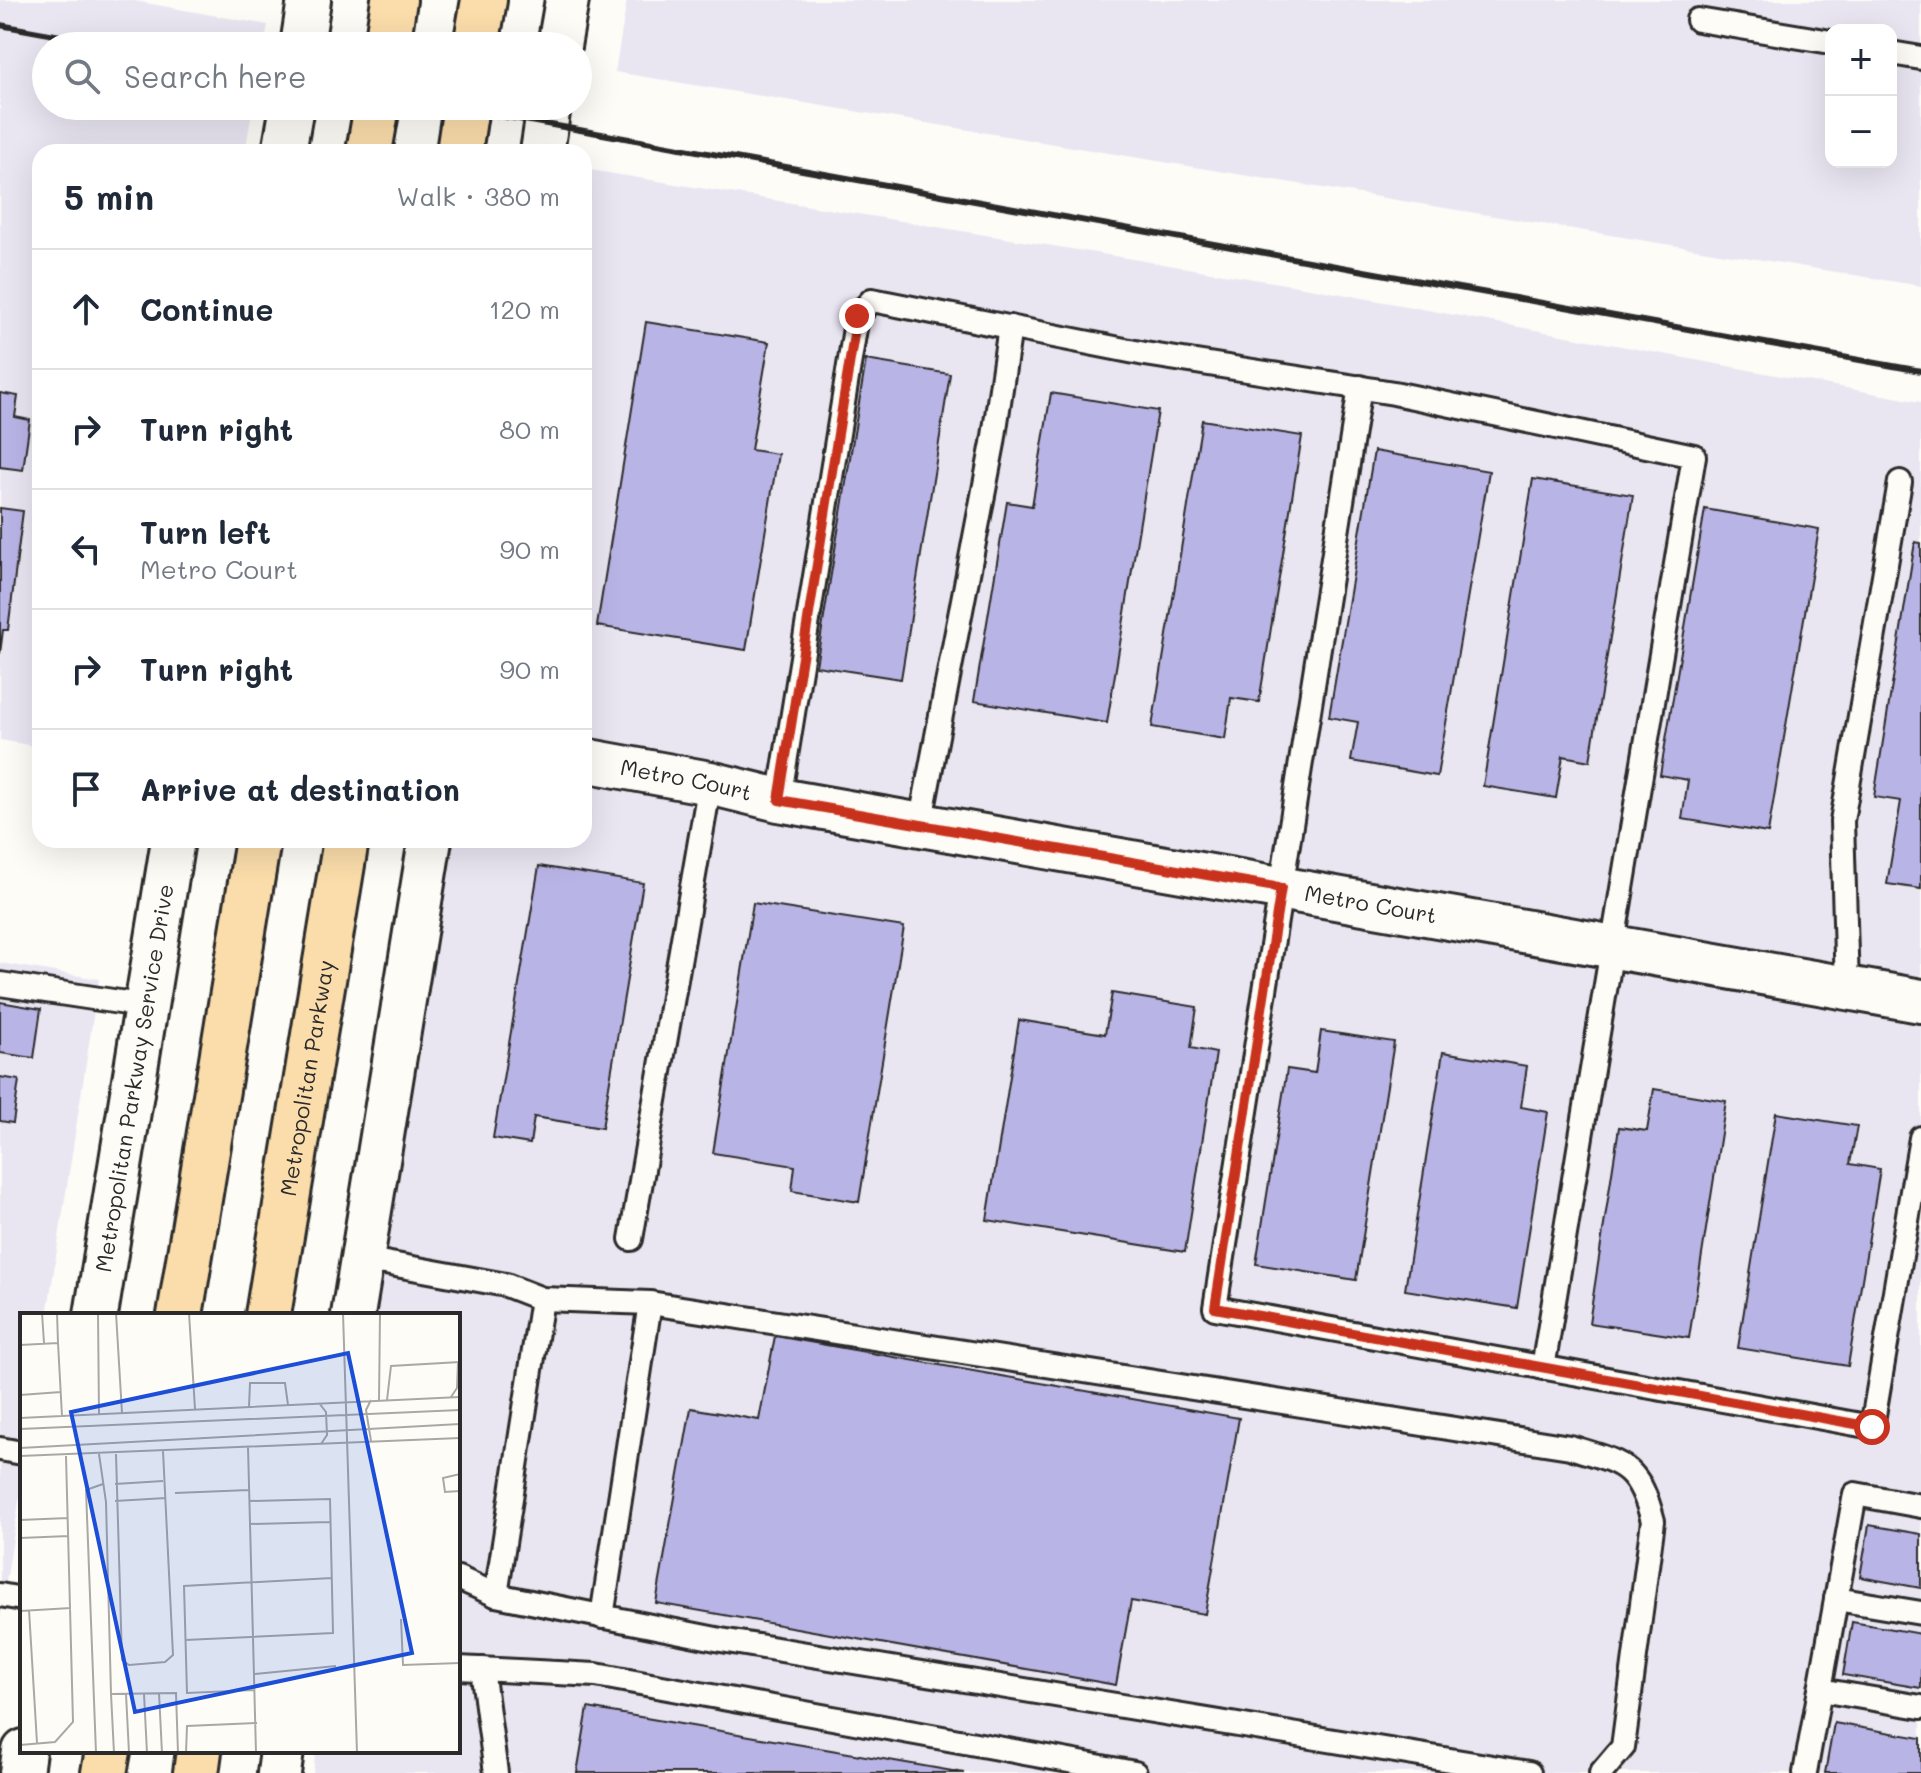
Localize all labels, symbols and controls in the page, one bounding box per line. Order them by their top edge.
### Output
map controls [1825,24,1897,168]
button: + [1825,24,1897,96]
search box [32,32,592,120]
icon: search [60,54,104,98]
text: Search here [124,56,307,96]
button: − [1825,96,1897,168]
text: 5 min [64,174,154,219]
text: Walk · 380 m [397,179,560,213]
icon: ahead [64,287,108,331]
text: Continue [140,289,273,329]
text: 120 m [489,292,560,326]
route end [839,298,875,334]
icon: right [64,407,108,451]
text: Turn right [140,409,293,449]
text: 80 m [499,412,560,446]
text: Turn left [140,512,271,552]
icon: left [64,527,108,571]
text: 90 m [500,532,560,566]
text: Metro Court [140,552,298,586]
icon: right [64,647,108,691]
text: Turn right [140,649,293,689]
text: 90 m [500,652,560,686]
street label: Metro Court [618,752,755,807]
icon: arrive [64,767,108,811]
text: Arrive at destination [140,769,460,809]
street label: Metro Court [1303,878,1439,930]
street label: Metropolitan Parkway Service Drive [88,882,180,1274]
street label: Metropolitan Parkway [273,958,340,1198]
inset map [20,1313,460,1753]
route start [1854,1409,1890,1445]

